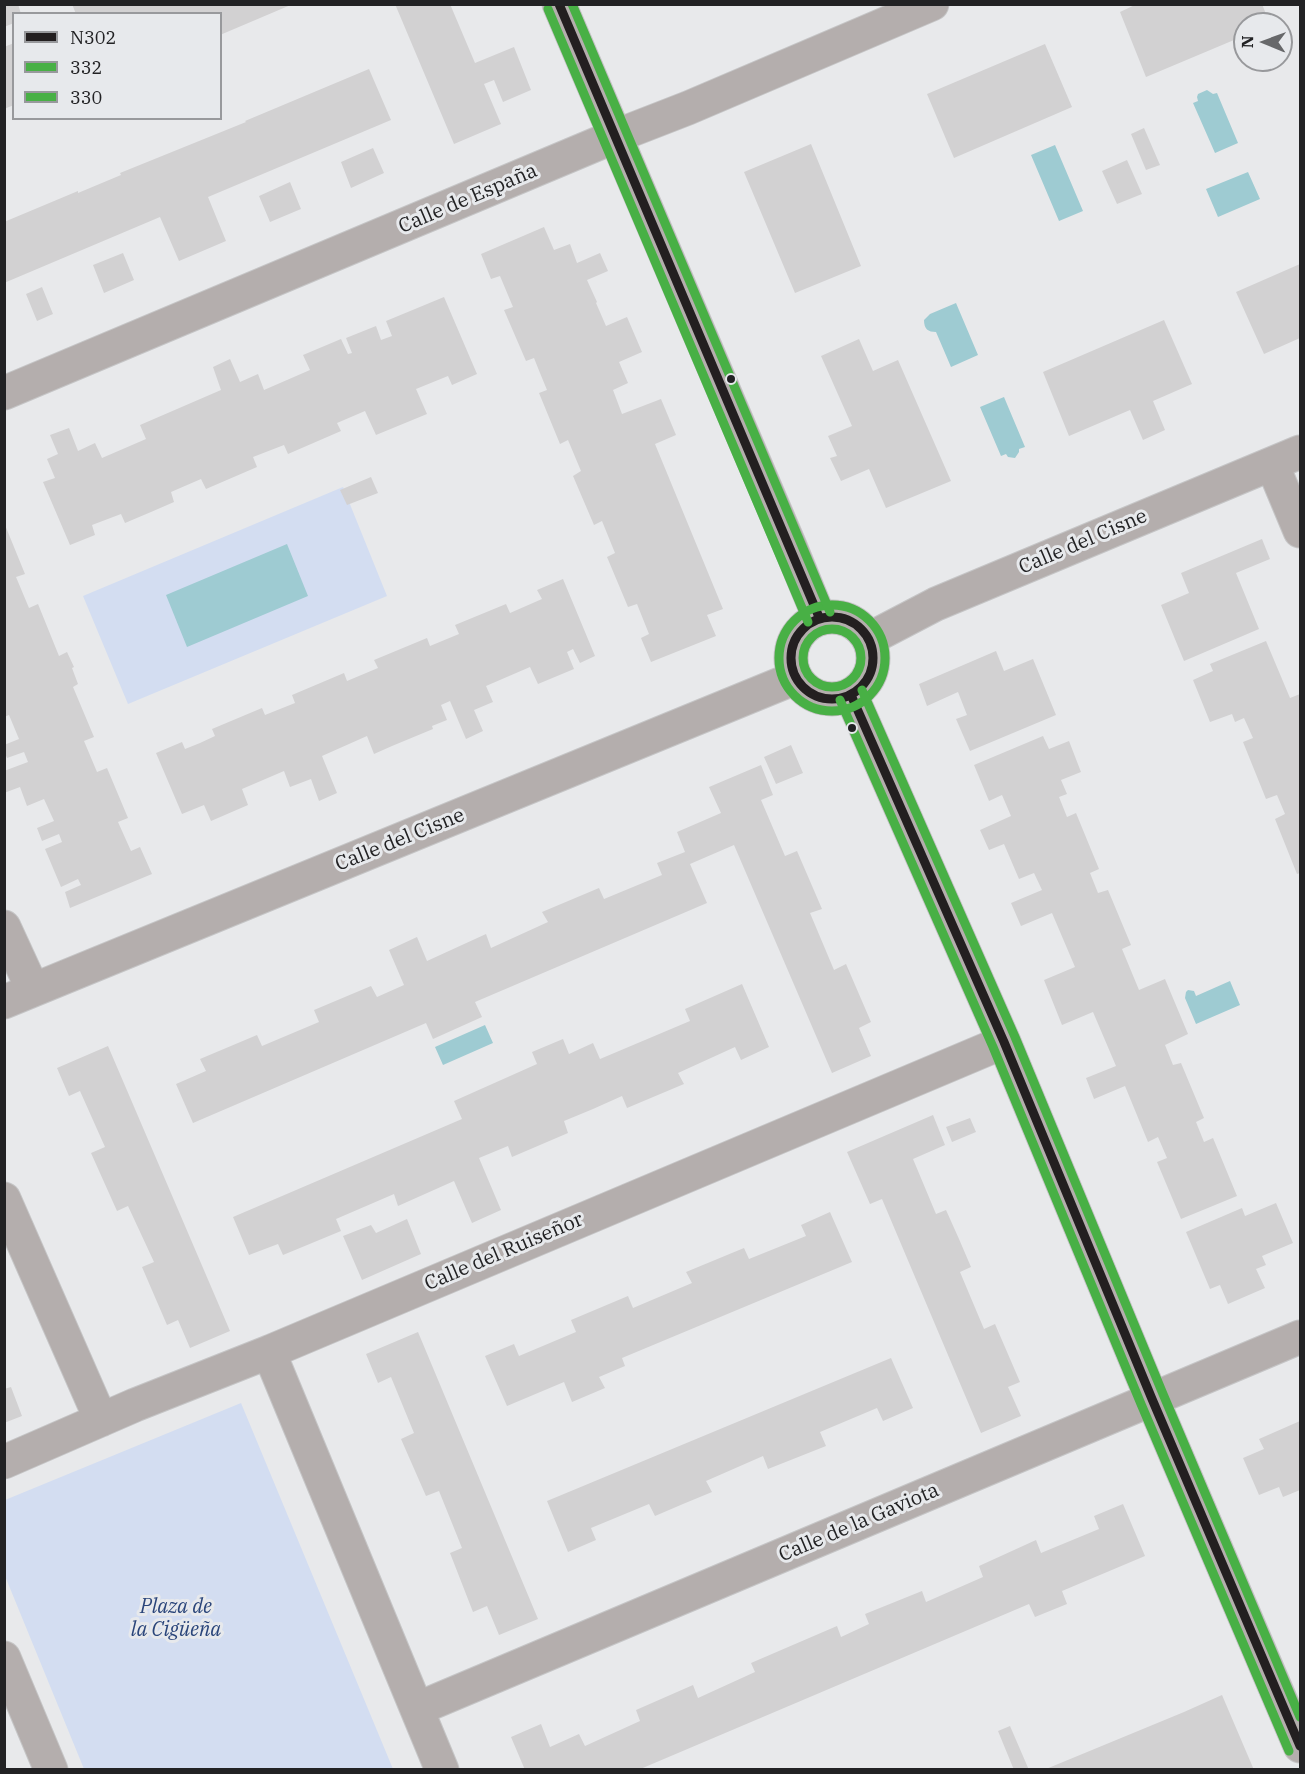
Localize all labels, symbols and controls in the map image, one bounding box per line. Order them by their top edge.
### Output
legend [12,12,222,120]
north arrow [1233,12,1293,72]
text: N302 [70,26,116,49]
text: N [1237,35,1257,48]
text: 332 [70,56,102,79]
text: 330 [70,86,102,109]
street label: Calle de España [395,159,541,239]
unlabelled marker [725,373,737,385]
street label: Calle del Cisne [1015,504,1151,580]
unlabelled marker [846,722,858,734]
street label: Calle del Cisne [332,803,468,877]
street label: Calle del Ruiseñor [421,1208,587,1296]
street label: Calle de la Gaviota [775,1478,943,1568]
park label: Plaza de la Cigüeña [131,1595,221,1642]

